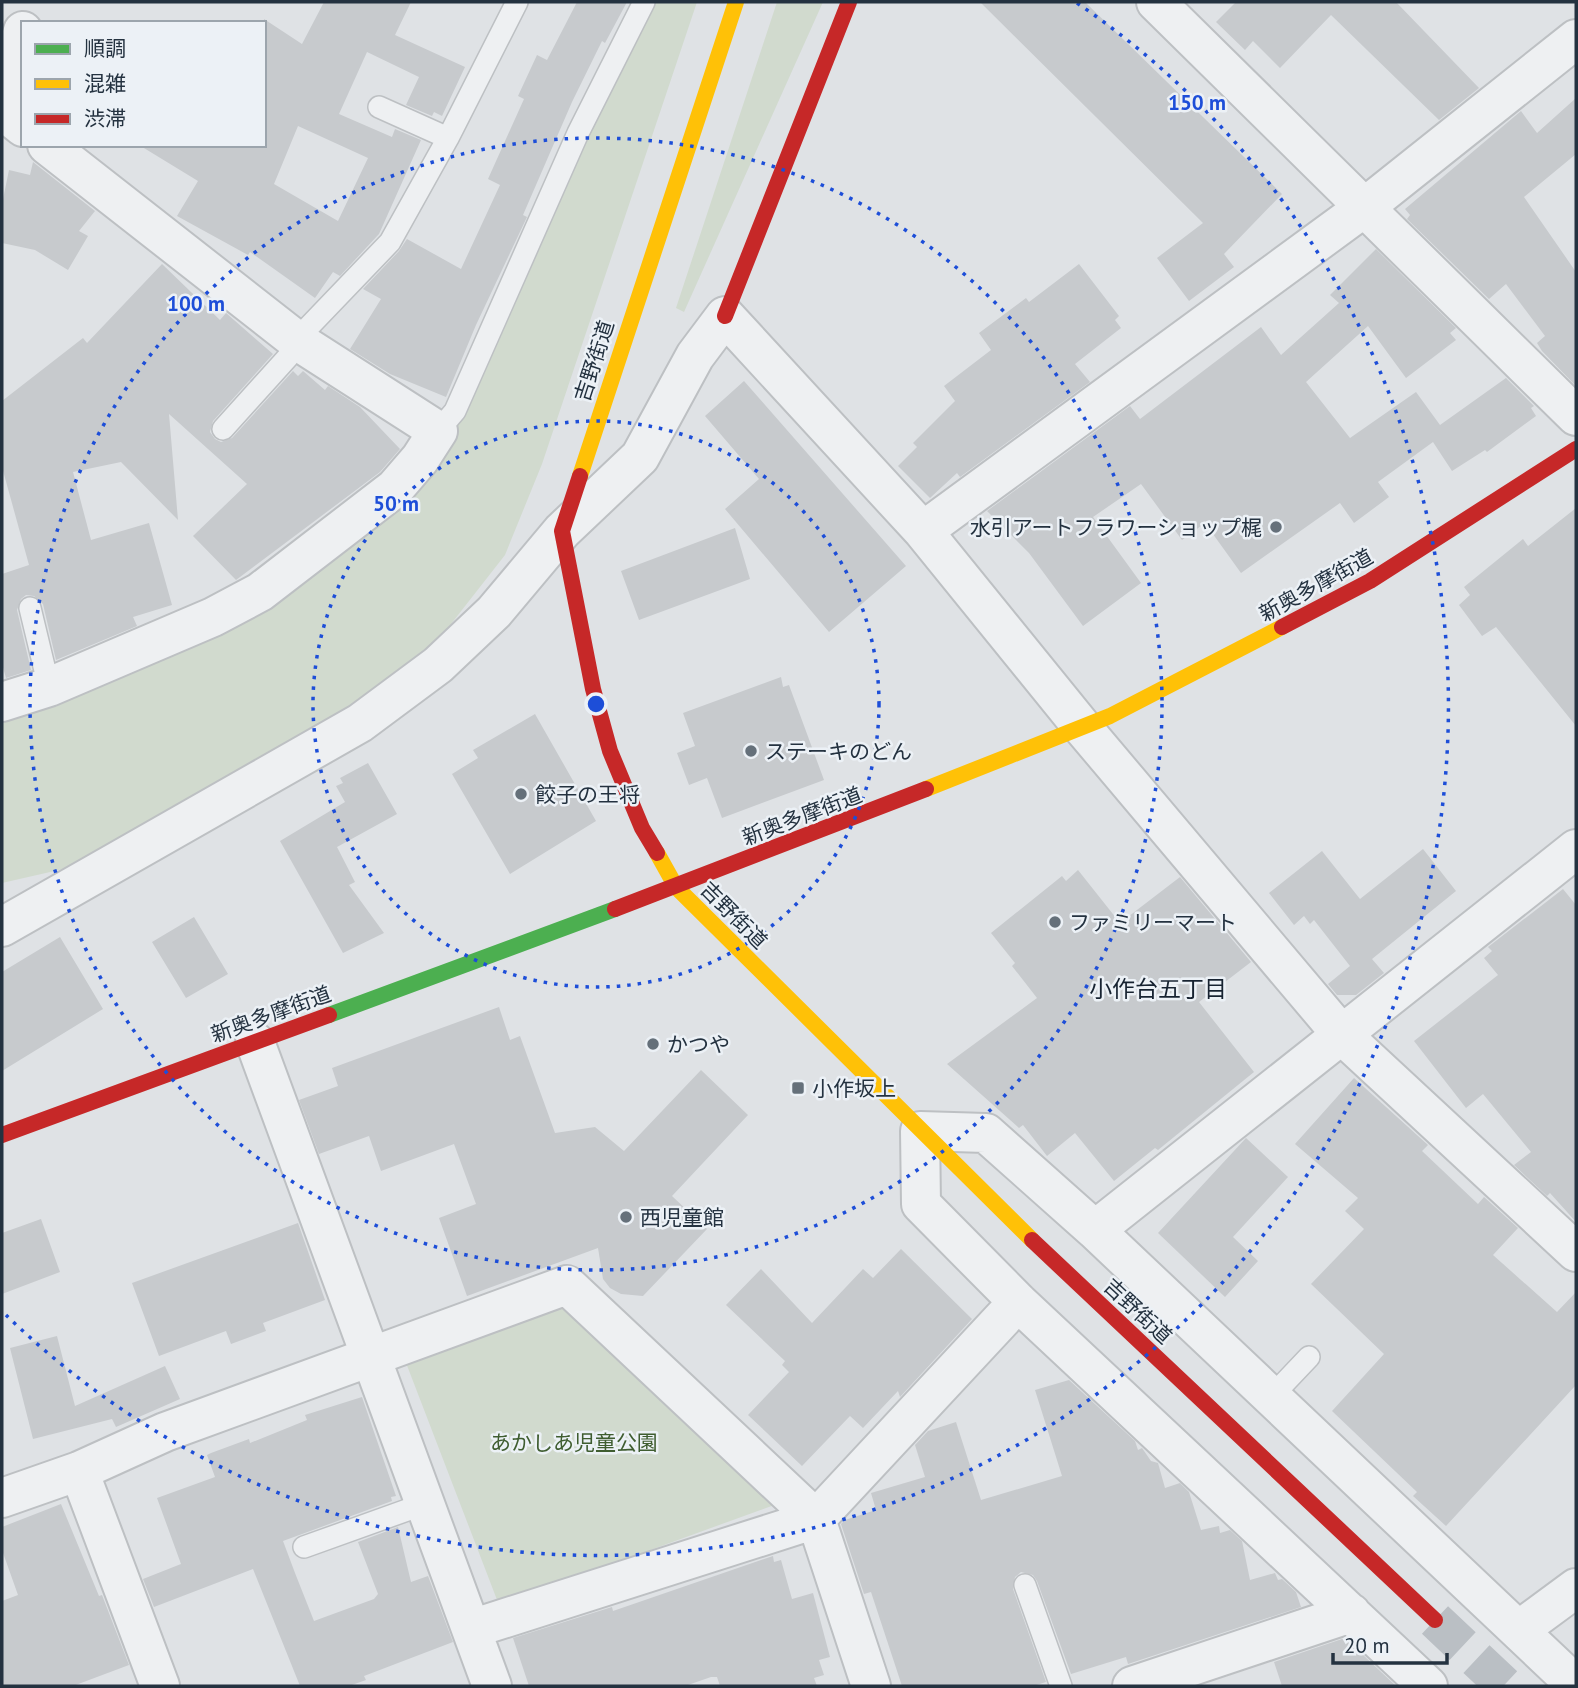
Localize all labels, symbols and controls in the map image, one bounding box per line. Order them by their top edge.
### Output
legend [21,21,266,147]
text: 順調 [84,35,126,62]
text: 混雑 [84,70,126,97]
text: 150 m [1168,89,1226,116]
text: 渋滞 [84,105,126,132]
text: 100 m [167,290,225,317]
street label: 吉野街道 [568,317,620,405]
text: 50 m [373,490,419,517]
place label: 水引アートフラワーショップ梶 [970,514,1262,541]
marker: 水引アートフラワーショップ梶 [1268,519,1284,535]
street label: 新奥多摩街道 [1254,543,1378,627]
centre of rings [584,692,608,716]
place label: ステーキのどん [765,738,912,765]
marker: ステーキのどん [743,743,759,759]
place label: 餃子の王将 [535,781,640,808]
street label: 新奥多摩街道 [738,781,866,851]
marker: 餃子の王将 [513,786,529,802]
street label: 吉野街道 [695,876,773,954]
place label: ファミリーマート [1069,909,1237,936]
marker: ファミリーマート [1047,914,1063,930]
district label: 小作台五丁目 [1089,974,1227,1003]
street label: 新奥多摩街道 [207,980,335,1048]
place label: かつや [667,1031,730,1058]
marker: かつや [645,1036,661,1052]
place label: 小作坂上 [812,1075,896,1102]
marker: 小作坂上 [790,1080,806,1096]
place label: 西児童館 [640,1204,724,1231]
marker: 西児童館 [618,1209,634,1225]
street label: 吉野街道 [1098,1272,1178,1350]
park label: あかしあ児童公園 [490,1429,658,1456]
scale bar [1333,1622,1447,1666]
text: 20 m [1344,1632,1390,1659]

